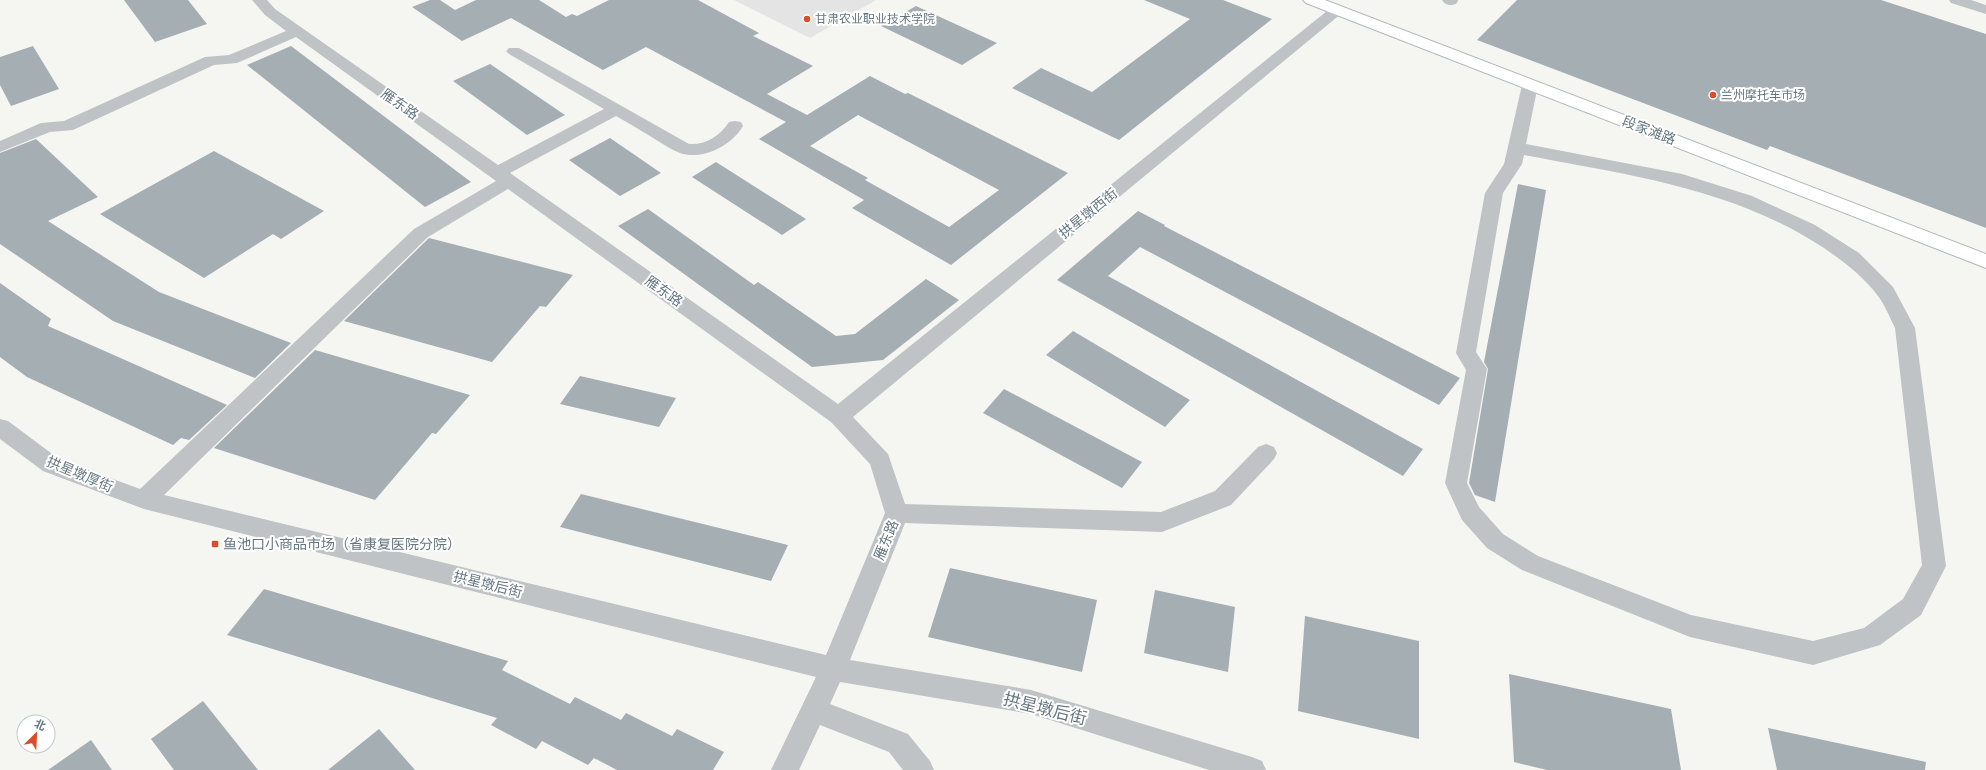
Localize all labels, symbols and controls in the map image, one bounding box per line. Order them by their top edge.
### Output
place label: 甘肃农业职业技术学院 [815,12,935,26]
marker: 甘肃农业职业技术学院 [802,14,812,24]
street label: 雁东路 [378,85,422,123]
place label: 兰州摩托车市场 [1721,88,1805,102]
marker: 兰州摩托车市场 [1708,90,1718,100]
street label: 段家滩路 [1620,112,1678,148]
street label: 拱星墩西街 [1056,185,1120,241]
street label: 雁东路 [642,272,686,310]
street label: 拱星墩厚街 [45,453,115,495]
street label: 雁东路 [871,518,901,562]
place label: 鱼池口小商品市场（省康复医院分院） [223,536,461,552]
marker: 鱼池口小商品市场（省康复医院分院） [210,539,220,549]
street label: 拱星墩后街 [452,568,524,600]
street label: 拱星墩后街 [1001,690,1089,728]
north arrow [16,714,56,754]
text: 北 [33,717,48,733]

